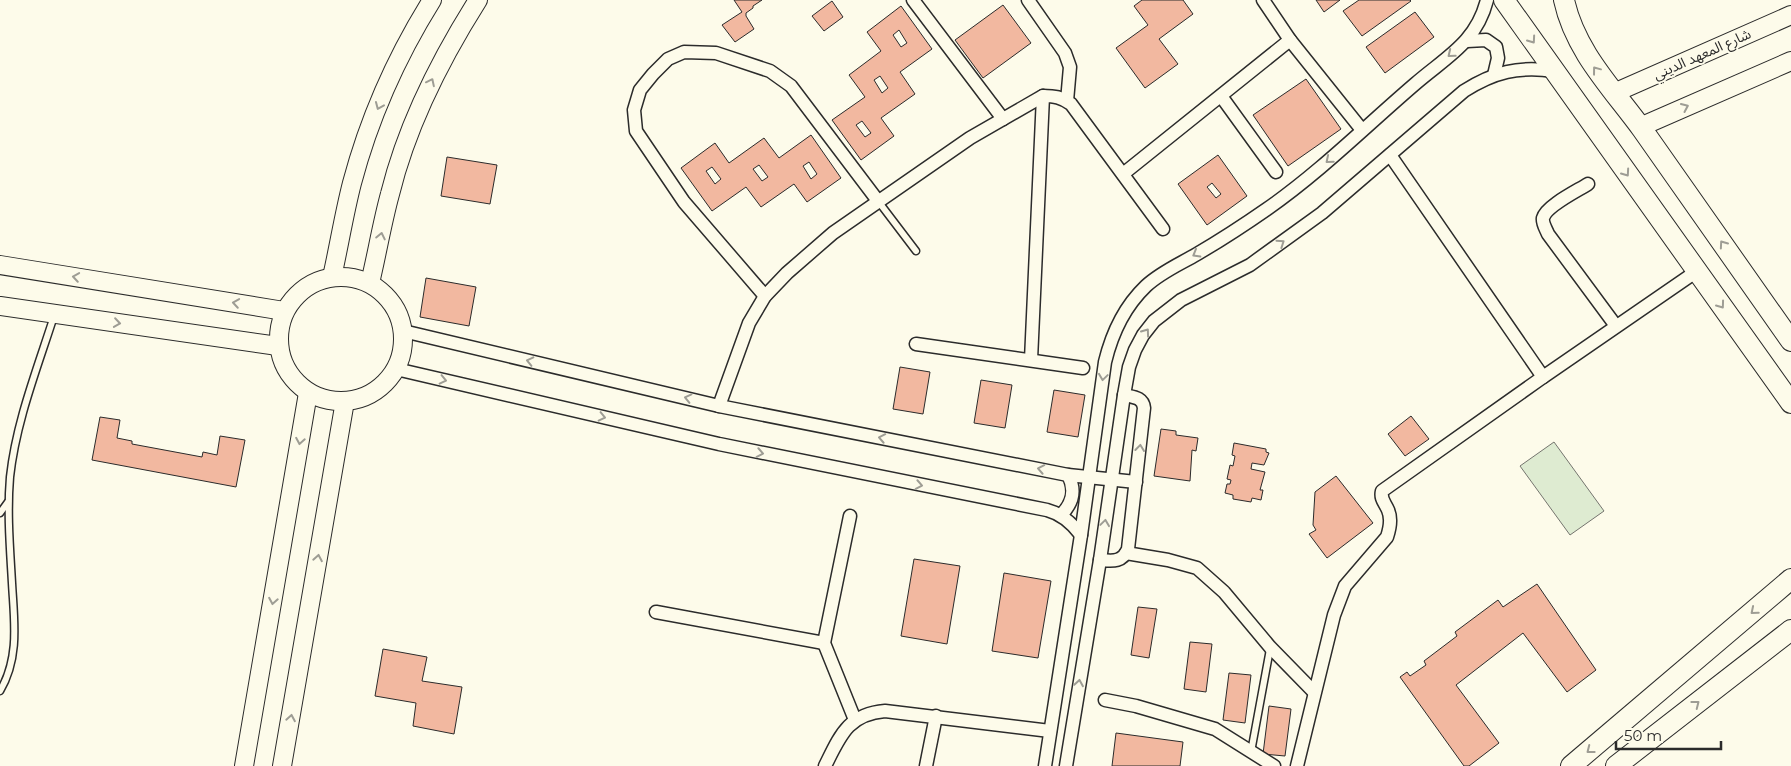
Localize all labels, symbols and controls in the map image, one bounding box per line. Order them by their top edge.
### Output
street label: شارع المعهد الديني [1650,24,1755,86]
one-way arrow [1526,34,1535,44]
one-way arrow [1448,48,1457,56]
one-way arrow [1594,67,1602,76]
one-way arrow [425,78,436,87]
one-way arrow [375,101,385,110]
one-way arrow [1680,103,1689,114]
one-way arrow [1325,155,1334,164]
one-way arrow [1620,167,1629,176]
one-way arrow [375,231,385,240]
one-way arrow [1275,240,1285,249]
one-way arrow [1720,240,1729,250]
one-way arrow [1193,248,1202,258]
one-way arrow [71,273,80,283]
one-way arrow [232,299,241,309]
one-way arrow [1715,299,1723,308]
one-way arrow [113,318,122,328]
one-way arrow [1140,328,1149,338]
one-way arrow [526,356,535,367]
one-way arrow [1099,373,1109,381]
one-way arrow [439,374,448,385]
one-way arrow [684,393,693,404]
one-way arrow [597,411,606,422]
one-way arrow [877,433,886,444]
one-way arrow [296,436,306,445]
one-way arrow [1134,443,1145,451]
one-way arrow [756,447,765,457]
one-way arrow [1037,465,1045,475]
one-way arrow [915,479,924,489]
one-way arrow [1099,519,1109,527]
one-way arrow [313,553,323,562]
one-way arrow [268,596,278,605]
one-way arrow [1751,606,1760,614]
one-way arrow [1074,679,1084,688]
one-way arrow [1690,701,1699,709]
one-way arrow [285,714,295,722]
scale bar [1616,718,1721,750]
text: 50 m [1624,726,1662,745]
one-way arrow [1587,745,1596,753]

